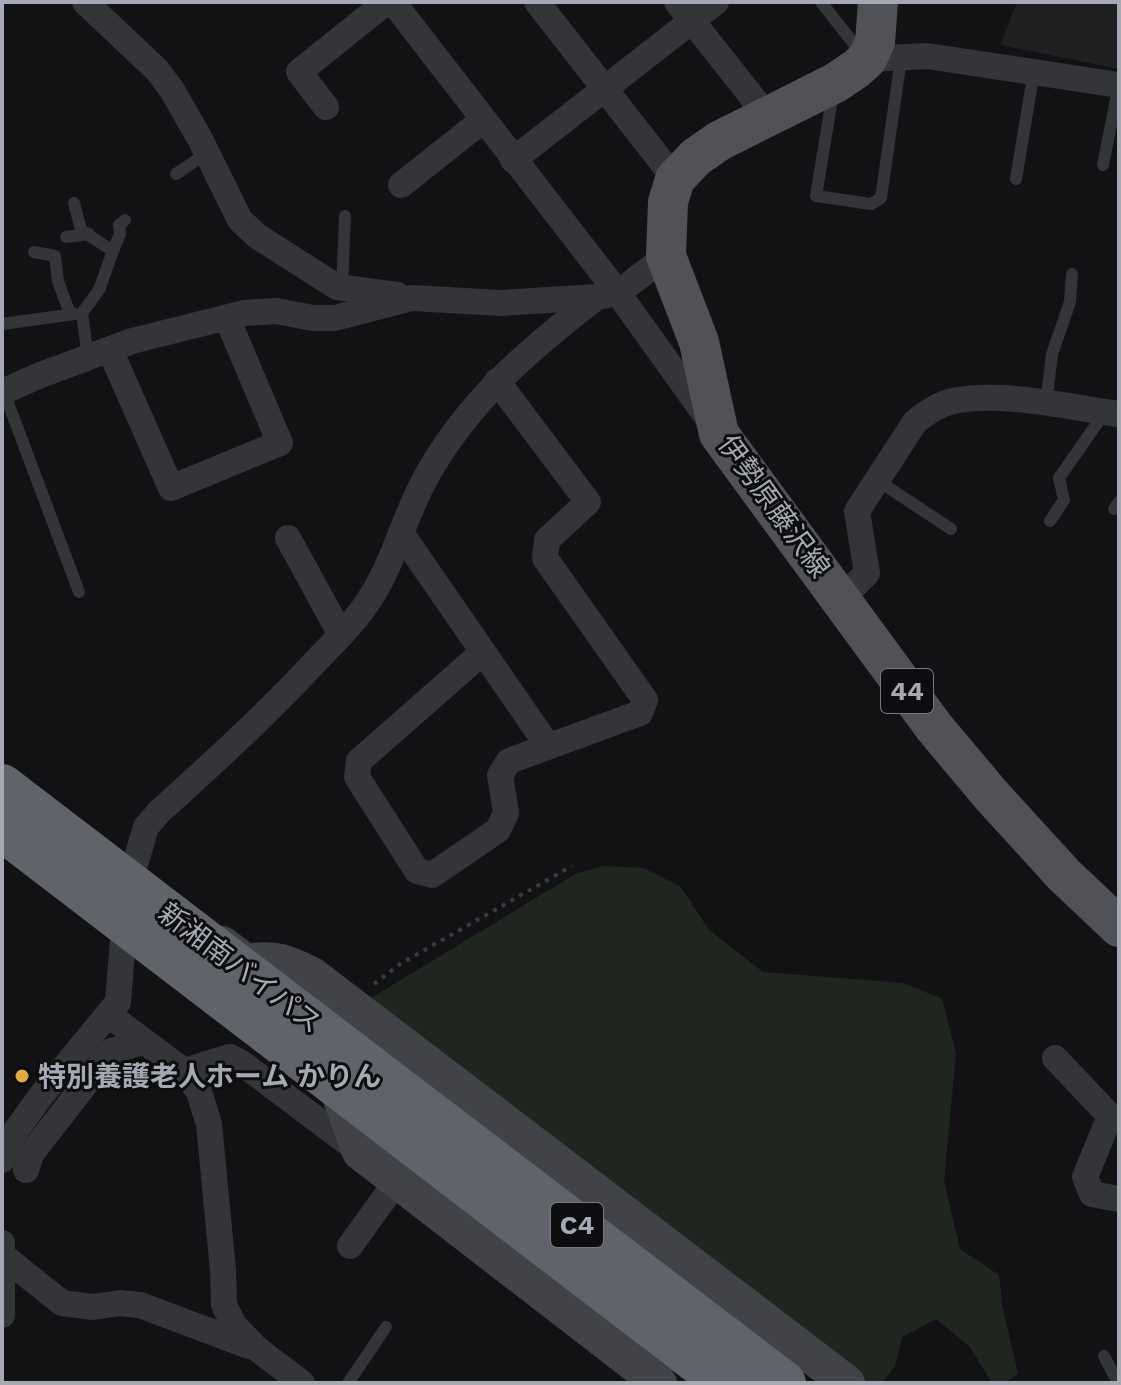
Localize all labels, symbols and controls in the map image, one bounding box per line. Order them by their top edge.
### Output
street label: 伊勢原藤沢線 [711,428,837,584]
road number: 44 [881,669,933,713]
street label: 新湘南バイパス [152,896,328,1040]
place label: 特別養護老人ホーム かりん [38,1060,381,1093]
marker: 特別養護老人ホーム かりん [13,1067,31,1085]
road number: C4 [551,1203,603,1247]

